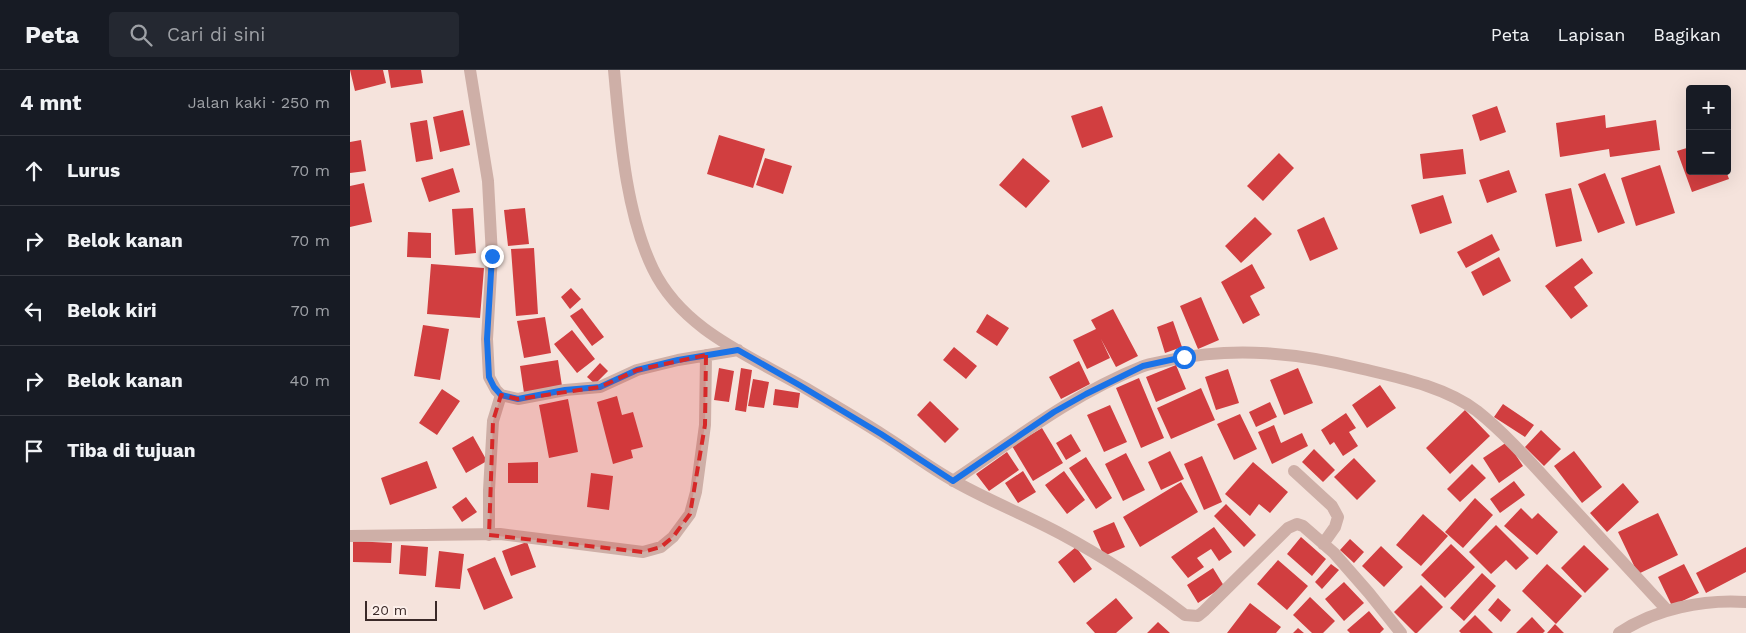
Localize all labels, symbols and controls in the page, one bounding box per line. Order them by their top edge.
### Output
search box [109,12,459,57]
text: Peta [25,21,79,49]
icon: search [127,21,155,49]
text: Cari di sini [167,23,265,46]
text: Peta [1491,24,1529,45]
text: Lapisan [1557,24,1625,45]
text: Bagikan [1653,24,1721,45]
map controls [1686,85,1731,175]
button: + [1686,85,1731,130]
text: 4 mnt [20,90,81,115]
text: Jalan kaki · 250 m [188,93,330,112]
button: − [1686,130,1731,175]
icon: ahead [20,157,48,185]
text: Lurus [67,159,120,182]
text: 70 m [291,161,330,180]
icon: right [20,227,48,255]
text: Belok kanan [67,229,183,252]
text: 70 m [291,231,330,250]
route end [481,245,504,268]
icon: left [20,297,48,325]
text: Belok kiri [67,299,157,322]
text: 70 m [291,301,330,320]
route start [1173,346,1196,369]
icon: right [20,367,48,395]
text: Belok kanan [67,369,183,392]
text: 40 m [290,371,330,390]
icon: arrive [20,437,48,465]
text: Tiba di tujuan [67,439,196,462]
scale bar [365,598,438,621]
text: 20 m [372,602,407,618]

